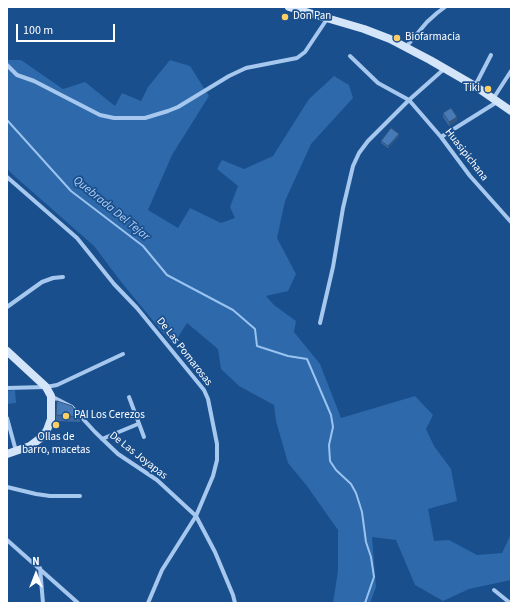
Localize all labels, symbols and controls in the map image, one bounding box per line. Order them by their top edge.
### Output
place label: Don Pan [293,10,331,24]
marker: Don Pan [280,12,290,22]
scale bar [18,16,117,42]
text: 100 m [23,22,53,39]
place label: Biofarmacia [405,31,460,45]
marker: Biofarmacia [392,33,402,43]
place label: Tiki [463,82,480,96]
marker: Tiki [483,84,493,94]
street label: Huasipichana [441,126,491,184]
water label: Quebrada Del Tejar [70,174,152,244]
street label: De Las Pomarosas [153,315,215,389]
place label: PAI Los Cerezos [74,409,145,423]
marker: PAI Los Cerezos [61,411,71,421]
marker: Ollas de barro, macetas [51,420,61,430]
street label: De Las Joyapas [106,429,170,483]
place label: Ollas de barro, macetas [22,431,90,457]
north arrow [16,554,56,594]
text: N [32,554,40,569]

